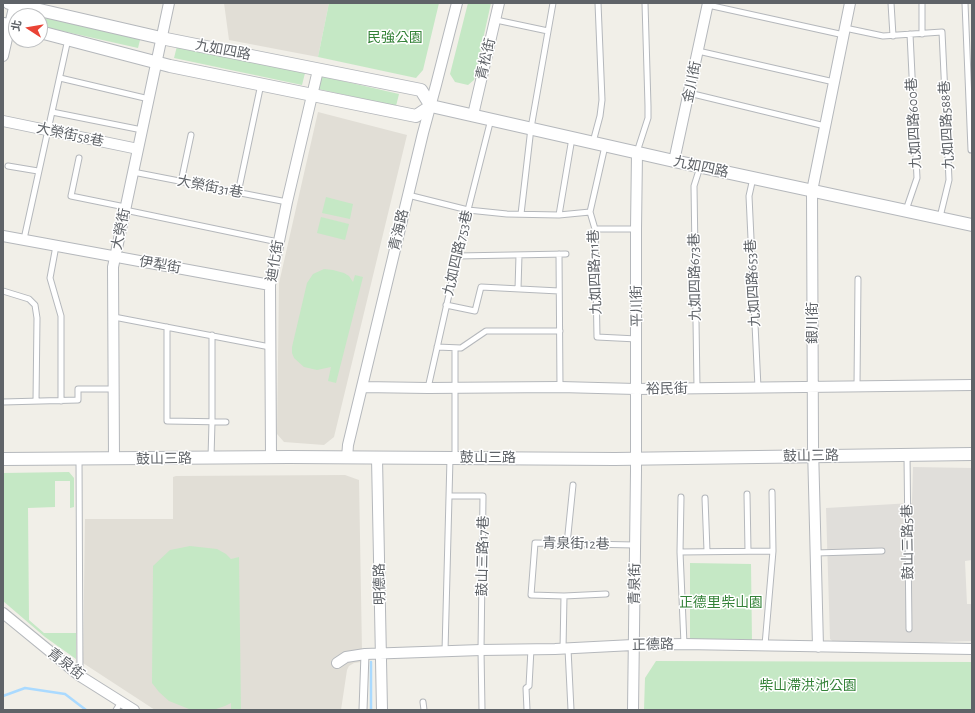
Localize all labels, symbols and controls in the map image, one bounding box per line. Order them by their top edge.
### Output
north arrow [8,8,48,48]
text: 北 [10,19,23,32]
park label: 民強公園 [367,30,423,46]
street label: 九如四路 [194,36,252,64]
street label: 青松街 [473,37,499,81]
street label: 金川街 [679,60,705,104]
street label: 九如四路600巷 [903,77,925,169]
street label: 九如四路588巷 [936,80,958,170]
street label: 大榮街58巷 [35,120,105,150]
street label: 九如四路 [672,153,730,181]
street label: 大榮街31巷 [176,172,244,202]
street label: 大榮街 [108,207,134,251]
street label: 青海路 [386,208,412,252]
street label: 九如四路753巷 [440,209,476,297]
street label: 九如四路711巷 [585,229,605,315]
street label: 九如四路673巷 [686,233,704,321]
street label: 迪化街 [263,239,287,283]
street label: 九如四路653巷 [742,239,764,327]
street label: 伊犁街 [138,253,182,277]
street label: 平川街 [628,285,646,327]
street label: 銀川街 [805,302,821,344]
street label: 裕民街 [646,380,688,398]
street label: 鼓山三路 [783,447,839,465]
street label: 鼓山三路 [136,450,192,468]
street label: 鼓山三路 [460,450,516,466]
street label: 鼓山三路5巷 [899,504,917,580]
street label: 鼓山三路17巷 [474,516,492,596]
street label: 青泉街12巷 [542,535,610,553]
street label: 明德路 [371,563,389,605]
street label: 青泉街 [626,563,644,605]
park label: 正德里柴山園 [679,595,763,611]
street label: 正德路 [632,636,674,654]
street label: 青泉街 [44,644,88,684]
park label: 柴山滯洪池公園 [759,678,857,694]

